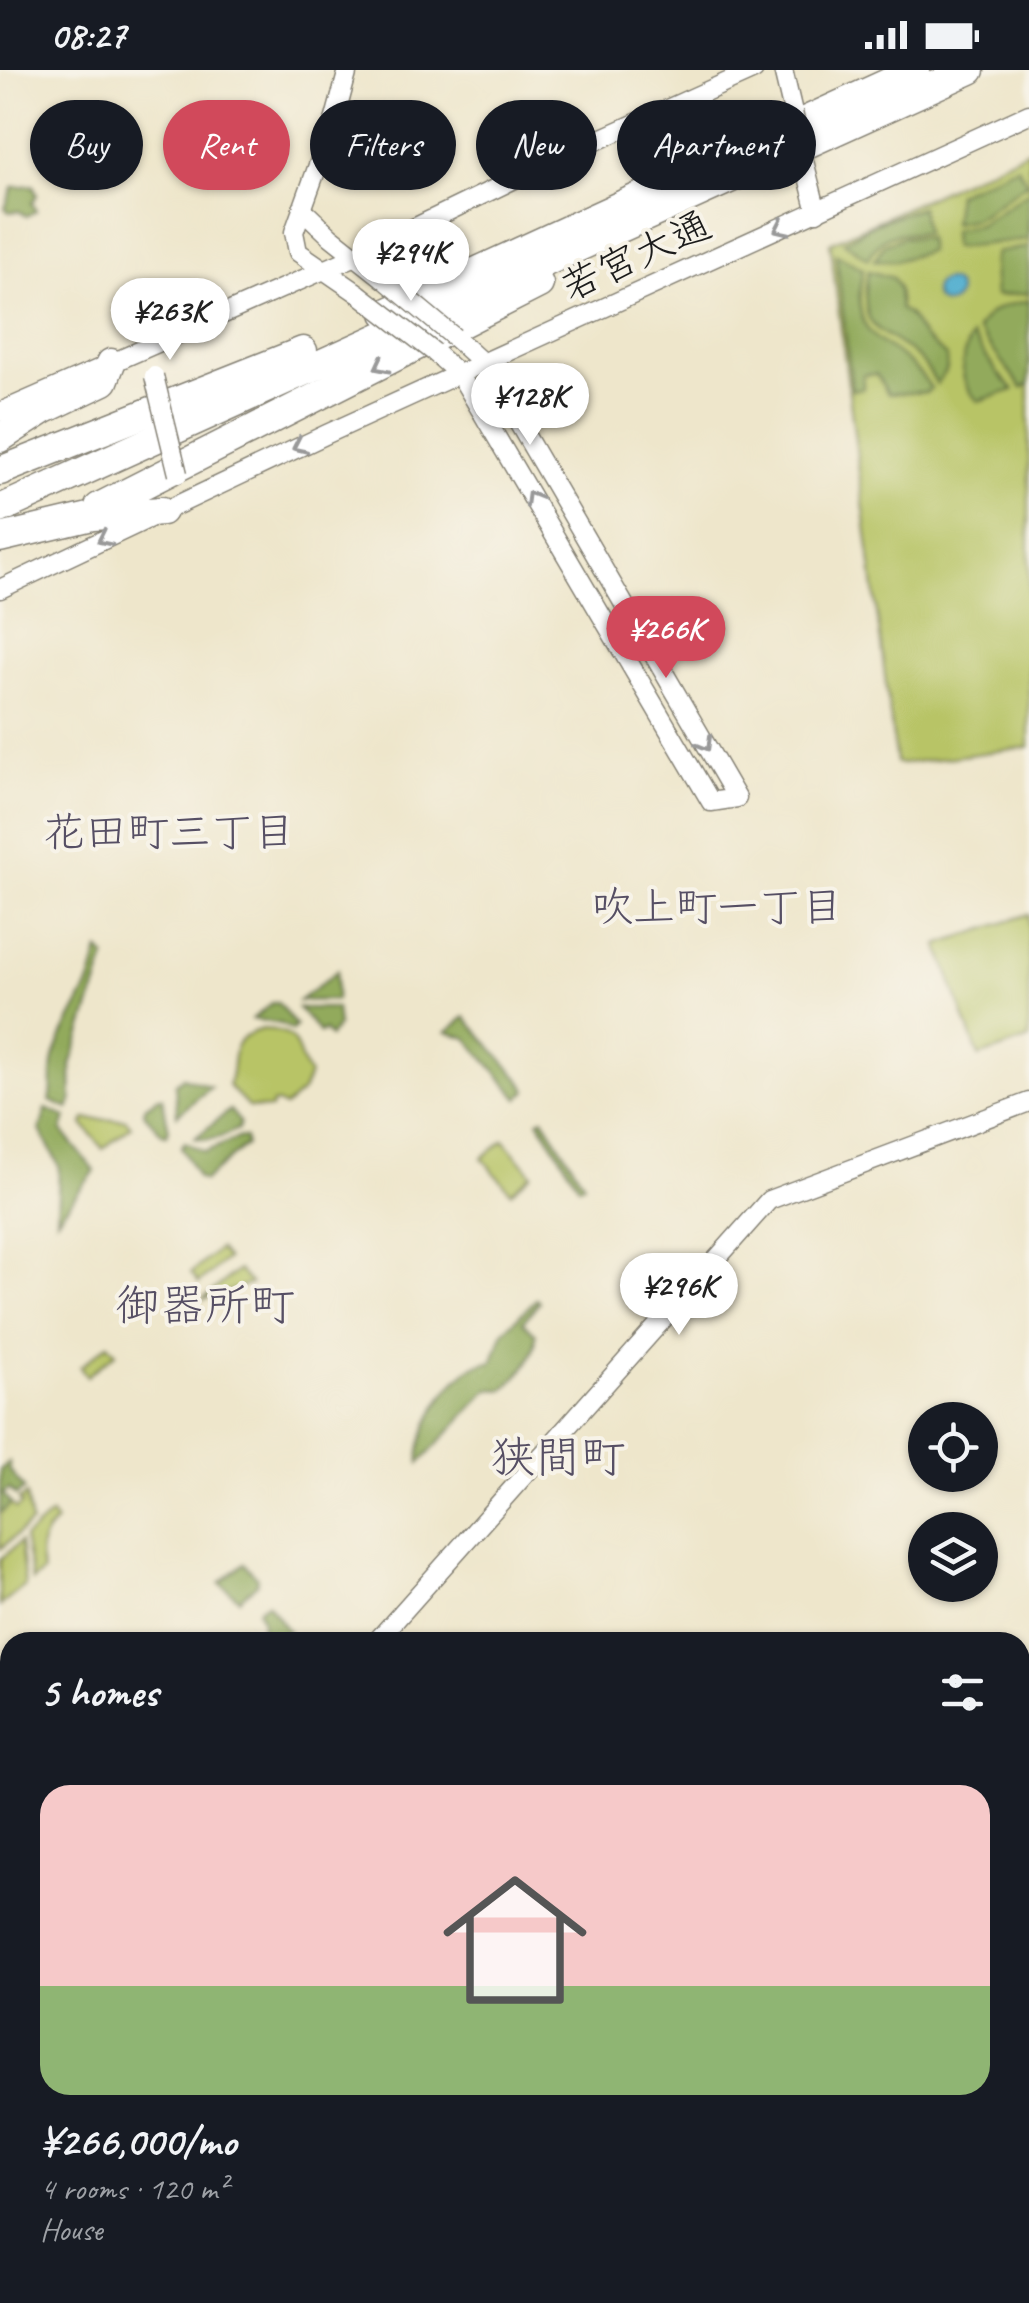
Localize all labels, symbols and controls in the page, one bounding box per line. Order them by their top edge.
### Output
text: 08:27 [50,12,126,59]
chip: Buy [30,100,143,190]
chip: Rent [163,100,290,190]
chip: Filters [310,100,456,190]
chip: New [476,100,597,190]
chip: Apartment [617,100,816,190]
street label: 若宮大通 [553,200,719,312]
one-way arrow [774,216,792,236]
pin: ¥294K [341,219,481,304]
text: ¥294K [374,231,448,272]
pin: ¥263K [100,278,240,363]
text: ¥263K [133,290,207,331]
one-way arrow [373,354,391,373]
pin: ¥128K [460,363,600,448]
text: ¥128K [493,375,567,416]
one-way arrow [291,434,309,454]
one-way arrow [525,491,544,509]
one-way arrow [97,526,115,546]
pin: ¥266K [596,596,736,681]
text: ¥266K [628,608,704,649]
one-way arrow [693,733,712,751]
district label: 花田町三丁目 [43,806,295,859]
district label: 吹上町一丁目 [591,881,843,934]
pin: ¥296K [609,1253,749,1338]
text: ¥296K [642,1265,716,1306]
district label: 御器所町 [115,1277,295,1334]
map controls [908,1402,998,1602]
button: locate [908,1402,998,1492]
district label: 狭間町 [490,1429,626,1486]
button: layers [908,1512,998,1602]
icon: filters [935,1665,990,1720]
text: 5 homes [40,1666,158,1719]
icon: home [425,1850,605,2030]
text: ¥266,000/mo [40,2115,236,2168]
text: 4 rooms · 120 m² [40,2168,227,2209]
text: House [40,2209,102,2250]

